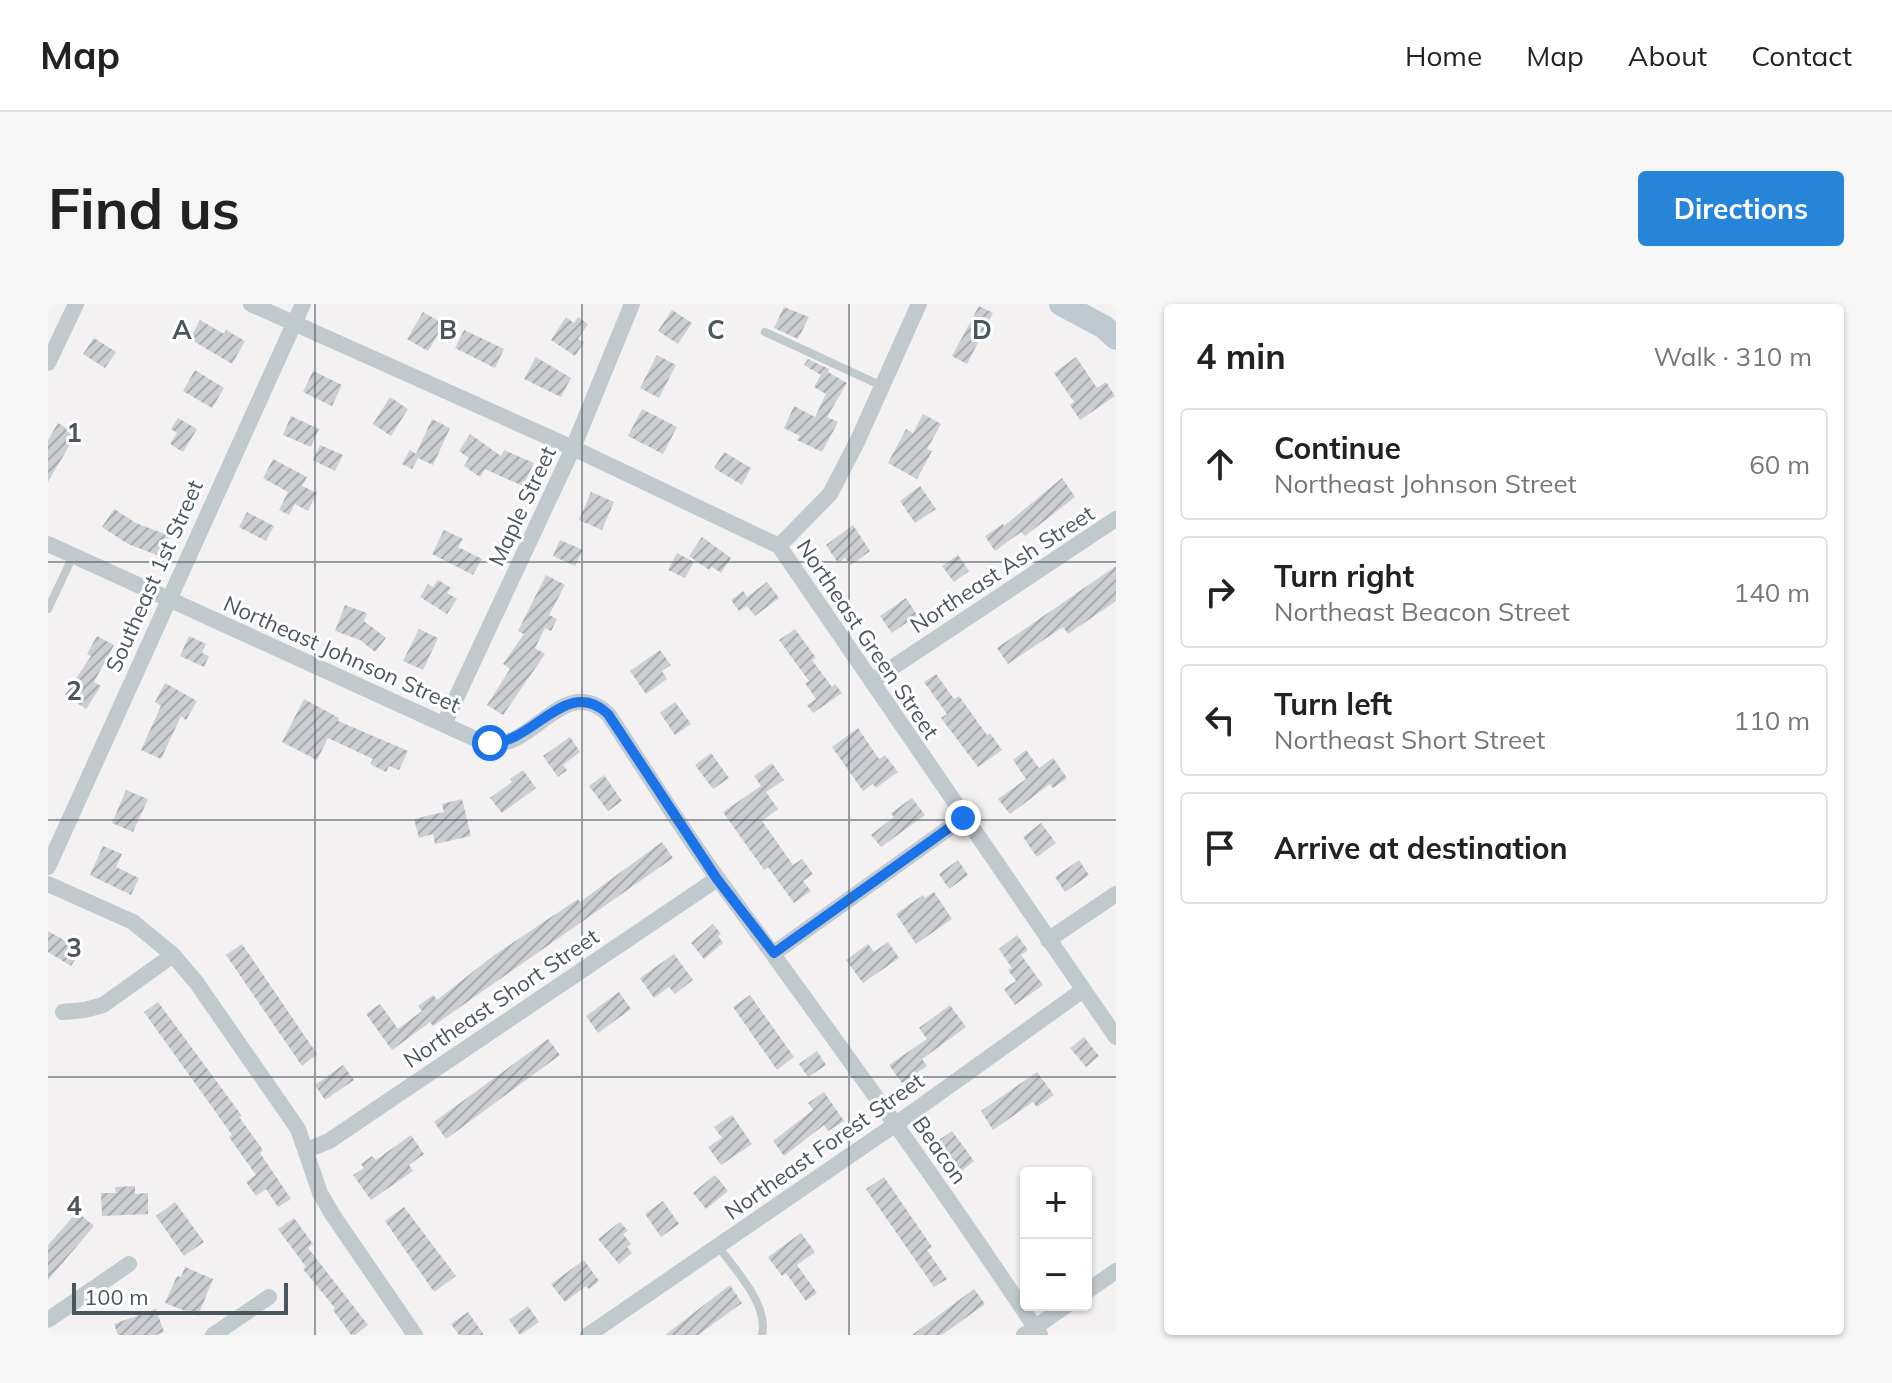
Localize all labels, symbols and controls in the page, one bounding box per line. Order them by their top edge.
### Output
text: Map [40,31,120,79]
text: Home [1405,38,1482,73]
text: Map [1526,38,1584,73]
text: About [1628,38,1707,73]
text: Contact [1751,38,1852,73]
button: Directions [1638,171,1844,246]
text: Find us [48,173,240,243]
text: A [172,313,192,346]
text: B [439,313,457,346]
text: C [707,313,725,346]
text: D [972,313,992,346]
text: 4 min [1196,335,1286,378]
text: Walk · 310 m [1653,340,1812,373]
text: 1 [66,416,82,449]
text: Continue [1274,429,1401,467]
street label: Maple Street [482,441,562,570]
icon: ahead [1198,442,1242,486]
text: 60 m [1749,448,1810,481]
text: Northeast Johnson Street [1274,467,1577,500]
street label: Southeast 1st Street [99,475,209,676]
street label: Northeast Ash Street [905,499,1100,639]
street label: Northeast Green Street [791,534,945,744]
text: Turn right [1274,557,1414,595]
icon: right [1198,570,1242,614]
text: 140 m [1734,576,1810,609]
street label: Northeast Johnson Street [219,589,465,719]
text: Northeast Beacon Street [1274,595,1570,628]
text: 2 [66,674,82,707]
text: Turn left [1274,685,1392,723]
icon: left [1198,698,1242,742]
text: 110 m [1734,704,1810,737]
text: Northeast Short Street [1274,723,1545,756]
route start [472,725,508,761]
route end [945,800,981,836]
icon: arrive [1198,826,1242,870]
text: Arrive at destination [1274,829,1568,867]
street label: Northeast Short Street [398,922,604,1074]
text: 3 [66,931,82,964]
street label: Northeast Forest Street [719,1066,929,1225]
street label: Beacon [907,1111,973,1189]
map controls [1020,1167,1092,1311]
button: + [1020,1167,1092,1239]
text: 4 [66,1189,82,1222]
button: − [1020,1239,1092,1311]
scale bar [72,1279,288,1315]
text: 100 m [84,1283,149,1311]

